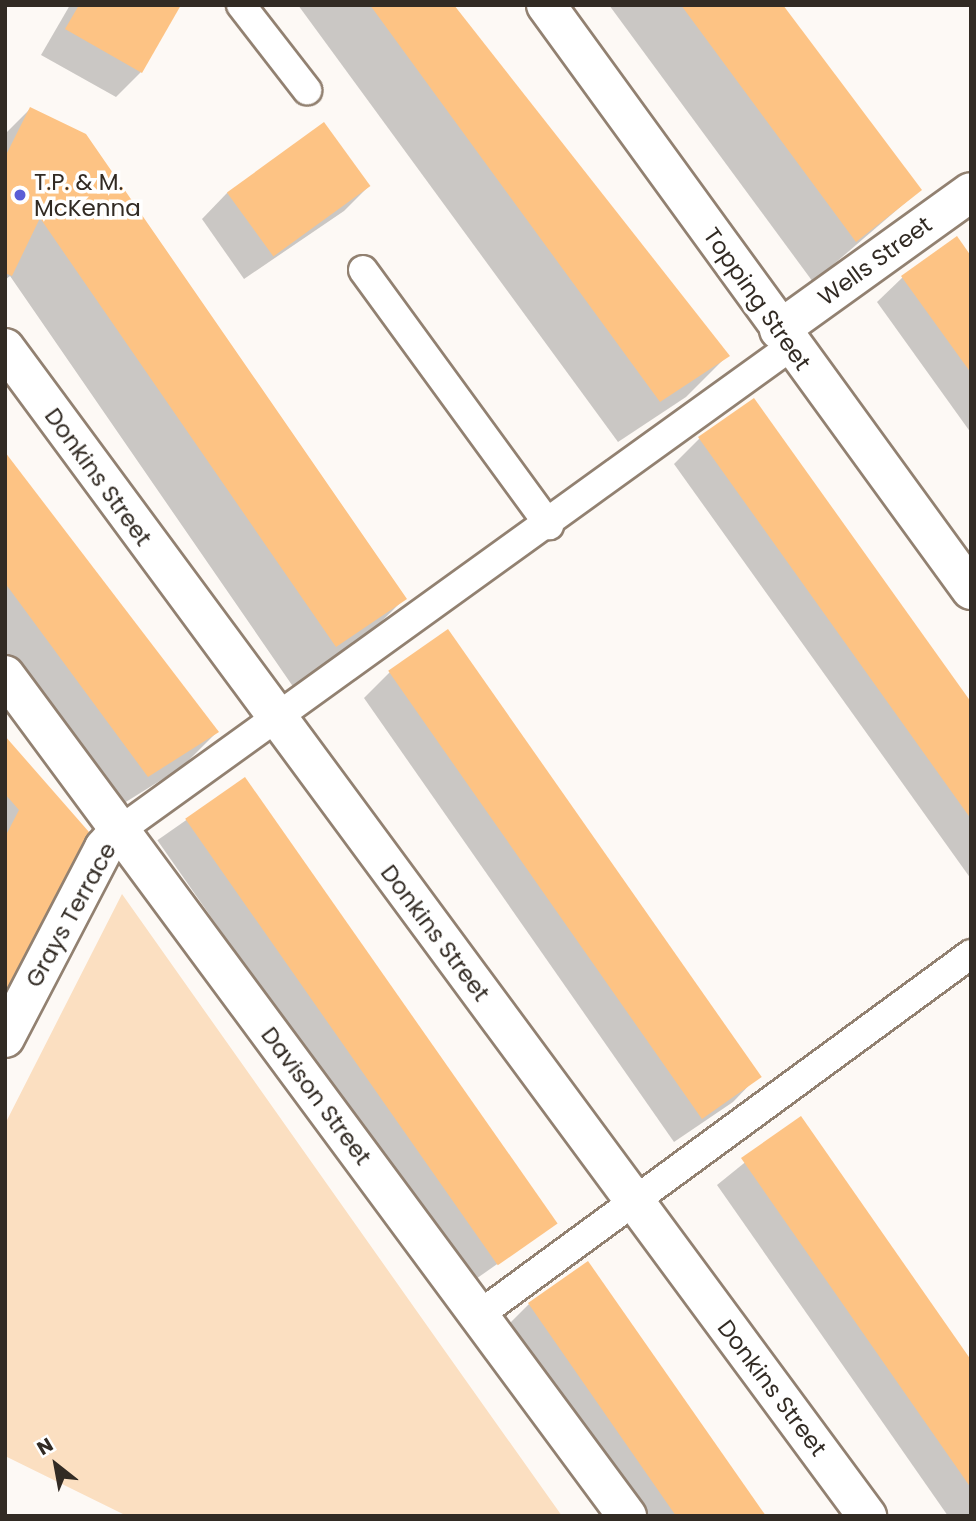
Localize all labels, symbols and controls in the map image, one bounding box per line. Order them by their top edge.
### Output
place label: T.P. & M. McKenna [34,168,141,222]
marker: T.P. & M. McKenna [12,187,28,203]
street label: Wells Street [813,211,937,311]
street label: Topping Street [698,222,816,376]
street label: Donkins Street [39,403,157,551]
street label: Grays Terrace [20,838,122,992]
street label: Donkins Street [375,859,495,1007]
street label: Davison Street [255,1022,377,1170]
street label: Donkins Street [712,1314,832,1462]
north arrow [21,1430,91,1500]
text: N [32,1431,58,1462]

